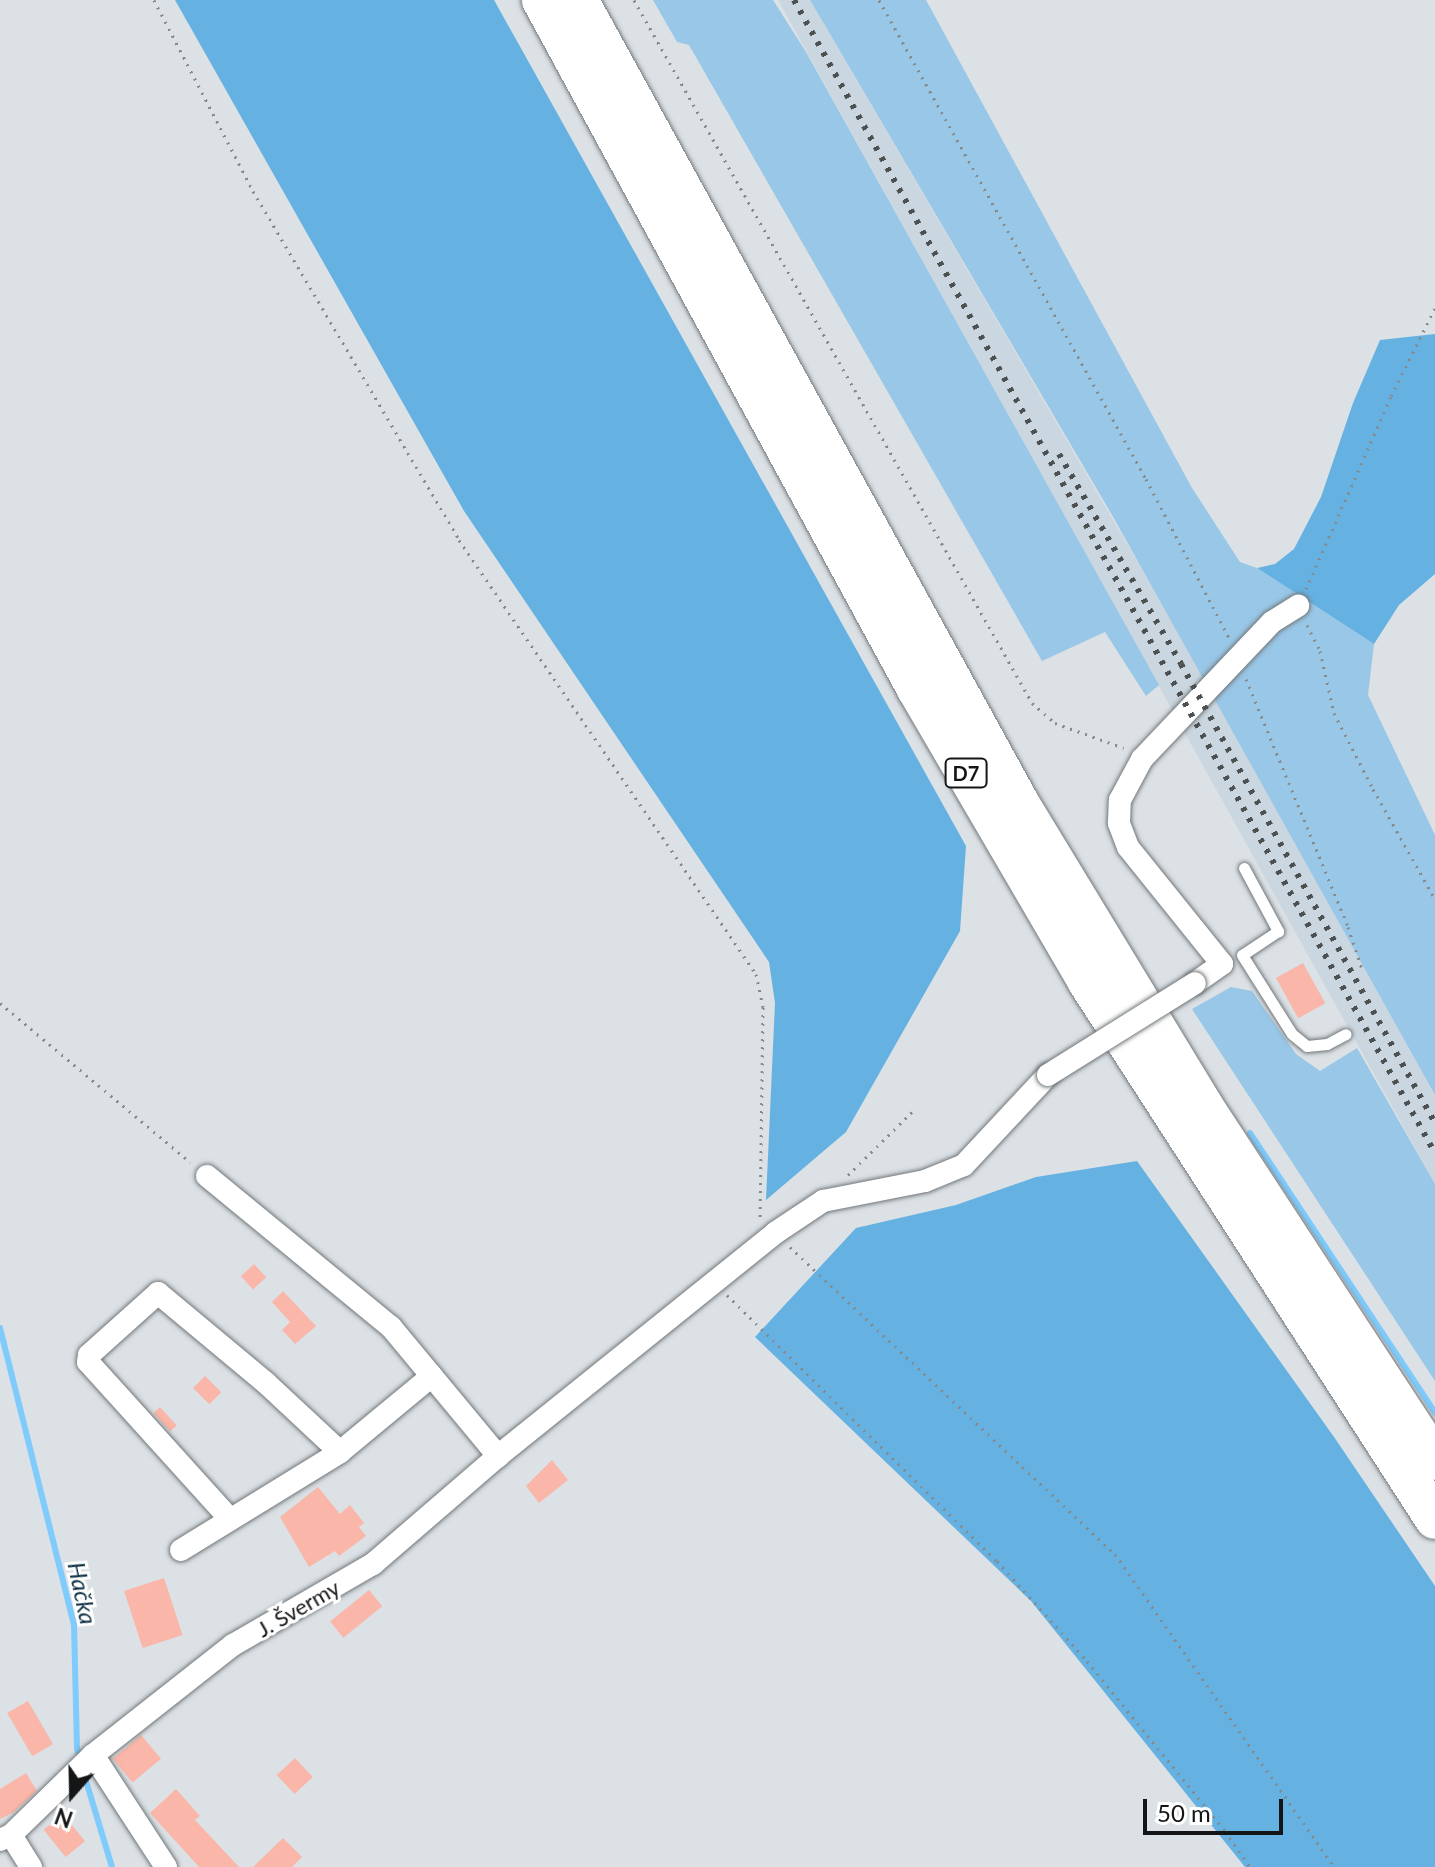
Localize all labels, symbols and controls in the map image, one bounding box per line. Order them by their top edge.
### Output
road number: D7 [944,757,988,789]
water label: Hačka [62,1559,104,1627]
street label: J. Švermy [252,1574,344,1642]
north arrow [32,1755,112,1835]
scale bar [1147,1783,1287,1833]
text: 50 m [1157,1798,1211,1827]
text: N [51,1802,76,1834]

